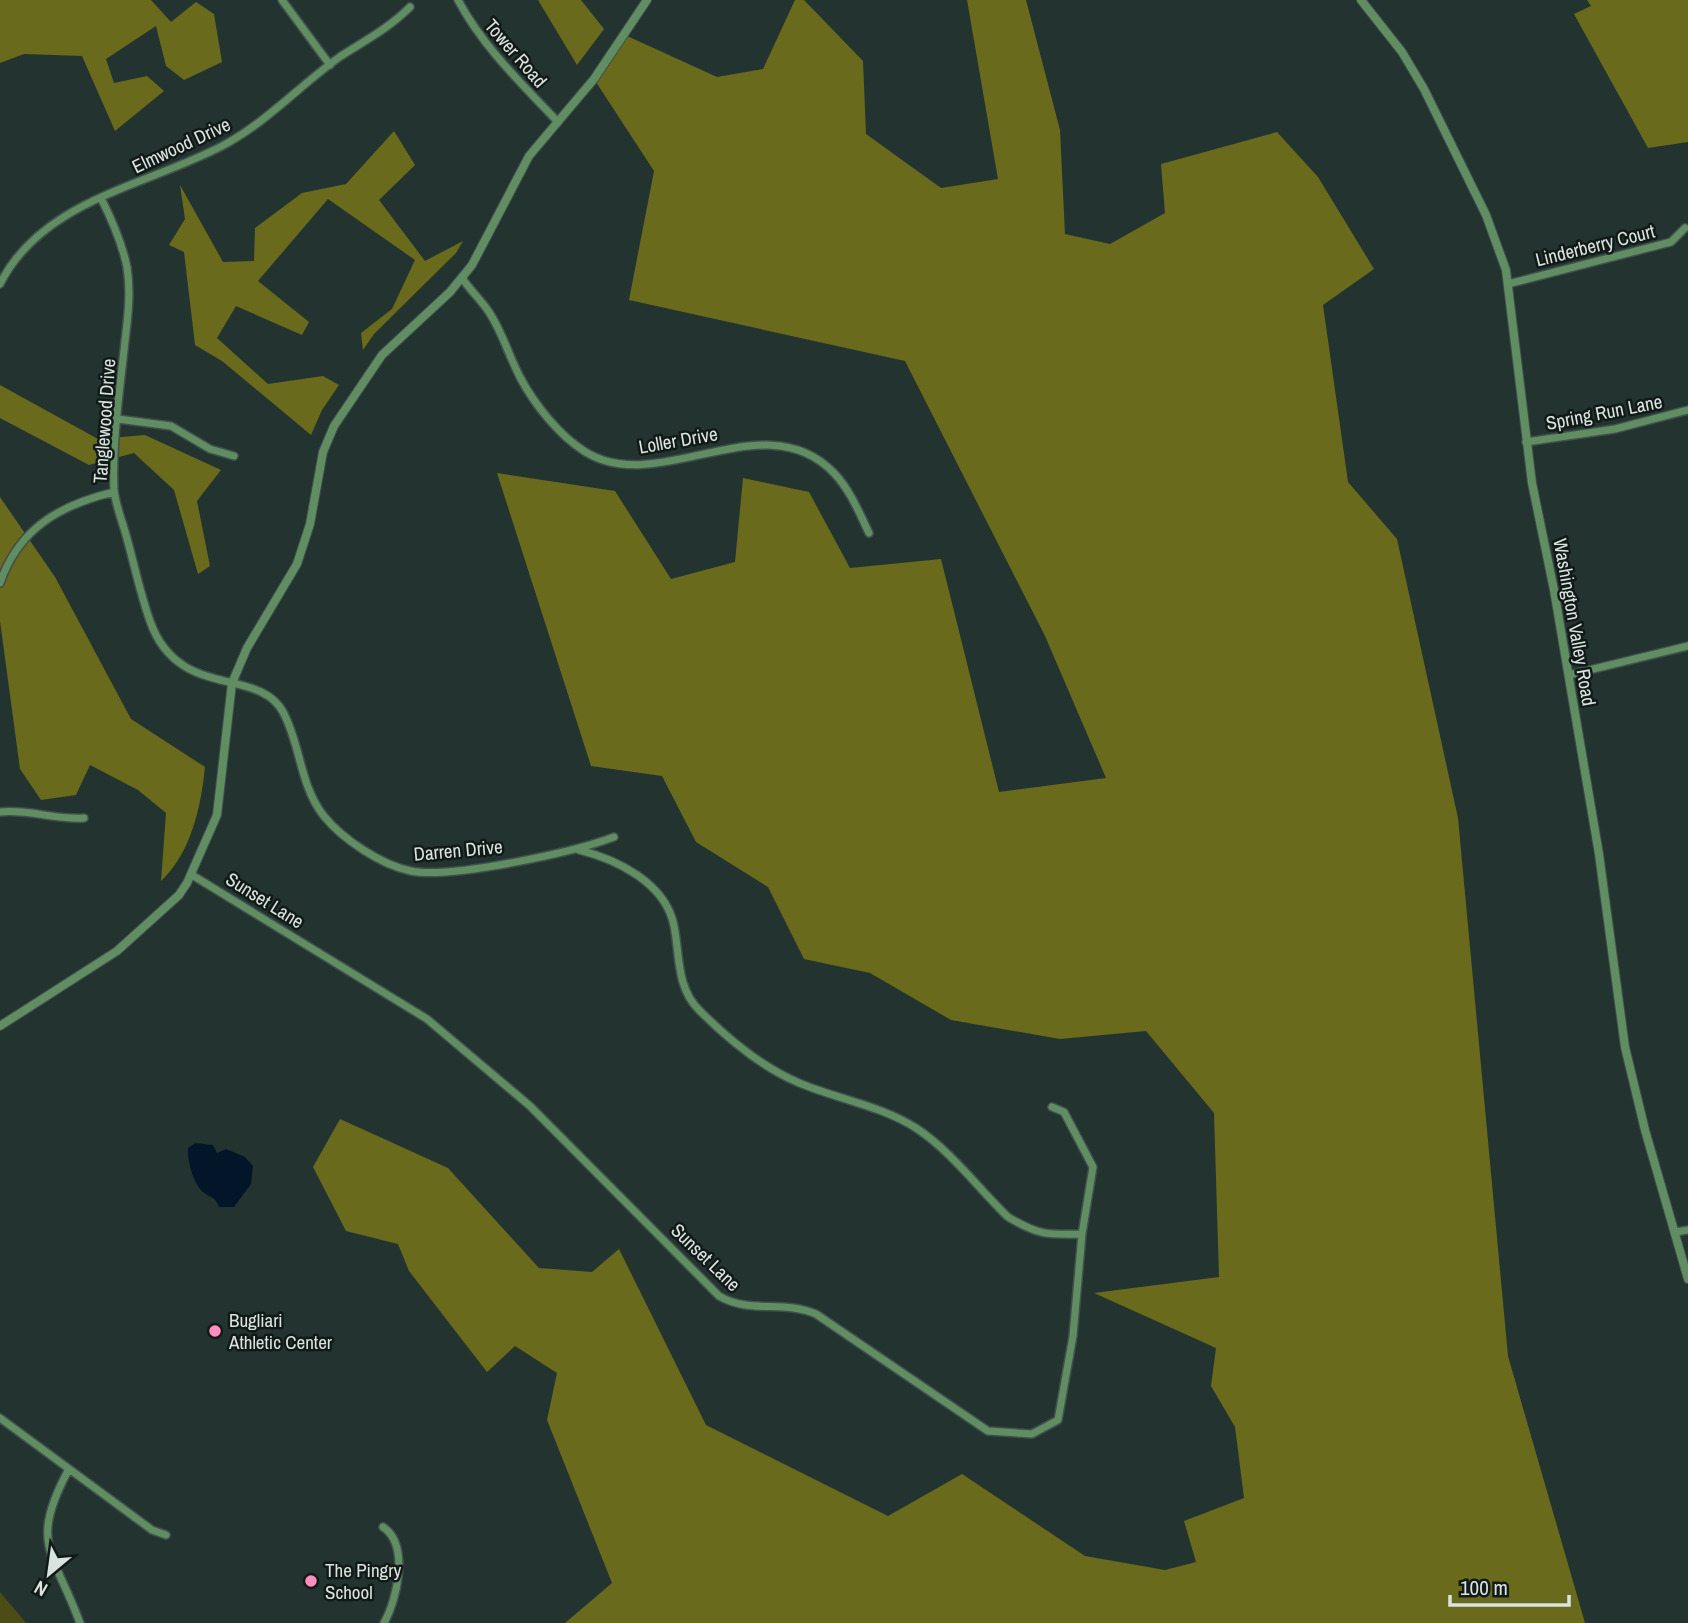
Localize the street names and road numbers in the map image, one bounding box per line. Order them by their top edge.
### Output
street label: Tower Road [479,13,553,93]
street label: Elmwood Drive [128,111,234,179]
street label: Linderberry Court [1533,217,1658,272]
street label: Tanglewood Drive [87,358,121,484]
street label: Spring Run Lane [1544,388,1664,436]
street label: Loller Drive [637,420,719,460]
street label: Washington Valley Road [1547,536,1603,708]
street label: Darren Drive [412,833,504,867]
street label: Sunset Lane [221,866,309,934]
street label: Sunset Lane [665,1217,747,1297]

